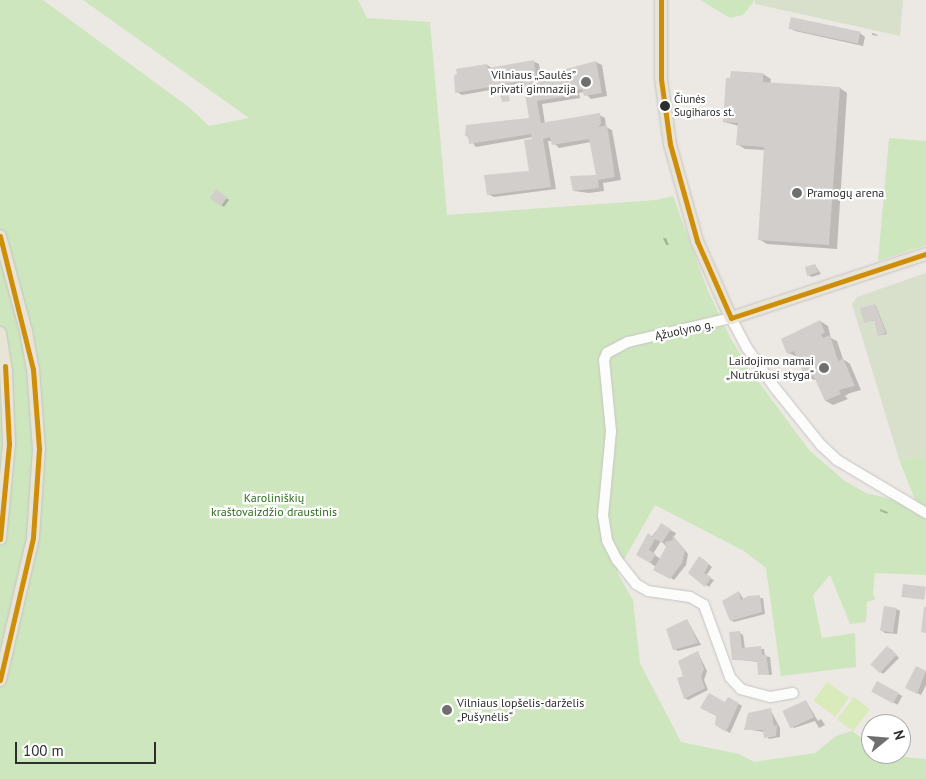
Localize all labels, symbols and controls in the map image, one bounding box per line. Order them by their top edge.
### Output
place label: Vilniaus „Saulės” privati gimnazija [490,68,576,96]
marker: Vilniaus „Saulės” privati gimnazija [580,76,592,88]
place label: Čiunės Sugiharos st. [674,93,734,119]
marker: Čiunės Sugiharos st. [660,101,670,111]
place label: Pramogų arena [807,186,884,200]
marker: Pramogų arena [791,187,803,199]
street label: Ąžuolyno g. [653,317,715,343]
place label: Laidojimo namai „Nutrūkusi styga“ [726,354,814,382]
marker: Laidojimo namai „Nutrūkusi styga“ [818,362,830,374]
park label: Karoliniškių kraštovaizdžio draustinis [211,491,337,519]
place label: Vilniaus lopšelis-darželis „Pušynėlis“ [457,696,584,724]
marker: Vilniaus lopšelis-darželis „Pušynėlis“ [441,704,453,716]
north arrow [861,714,911,764]
text: N [889,728,909,742]
scale bar [18,732,159,764]
text: 100 m [23,741,64,760]

